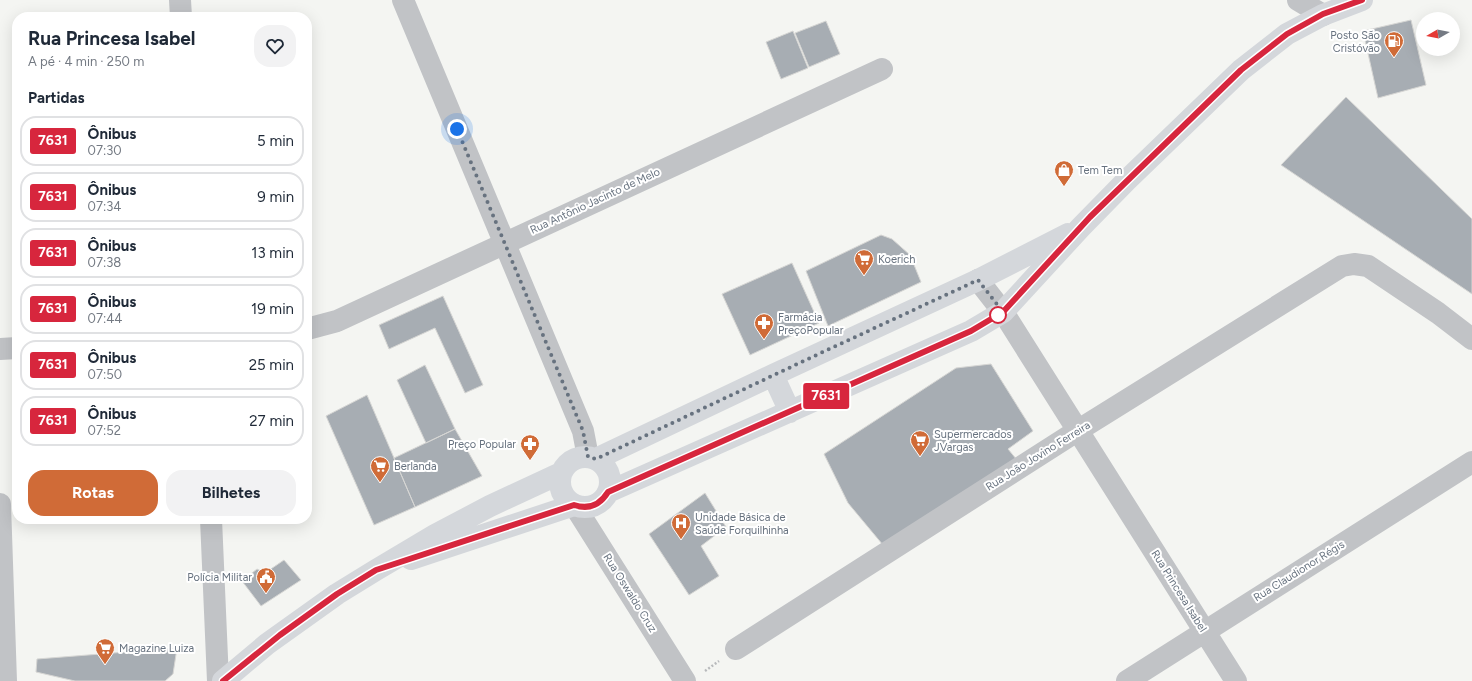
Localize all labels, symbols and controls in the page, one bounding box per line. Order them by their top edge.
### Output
north arrow [1416,12,1460,56]
map controls [1416,12,1460,56]
button: heart [254,25,296,67]
text: Rua Princesa Isabel [28,27,196,50]
place label: Posto São Cristóvão [1330,29,1380,55]
fuel station icon: Posto São Cristóvão [1383,30,1405,58]
text: A pé · 4 min · 250 m [28,54,144,69]
text: Partidas [28,89,84,107]
your location [447,119,467,139]
text: Ônibus [88,125,136,143]
text: 7631 [38,132,68,149]
text: 5 min [257,132,294,150]
text: 07:30 [88,143,122,158]
shop icon: Tem Tem [1053,159,1075,187]
place label: Tem Tem [1078,164,1122,177]
street label: Rua Antônio Jacinto de Melo [528,165,662,237]
text: Ônibus [88,181,136,199]
text: 7631 [38,188,68,205]
text: 9 min [257,188,294,206]
text: 07:34 [88,199,121,214]
text: Ônibus [88,237,136,255]
text: 7631 [38,244,68,261]
text: 13 min [251,244,294,262]
supermarket icon: Koerich [853,248,875,276]
place label: Koerich [878,253,915,266]
text: 07:38 [88,255,121,270]
text: Ônibus [88,293,136,311]
text: 7631 [38,300,68,317]
text: 19 min [251,300,294,318]
unlabelled marker [989,306,1007,324]
text: 07:44 [88,311,122,326]
place label: Farmácia PreçoPopular [778,311,844,337]
pharmacy icon: Farmácia PreçoPopular [753,312,775,340]
text: Ônibus [88,349,136,367]
text: 7631 [38,356,68,373]
text: 25 min [249,356,294,374]
text: 07:50 [88,367,122,382]
line badge: 7631 [798,383,854,409]
text: 7631 [811,387,841,404]
text: Ônibus [88,405,136,423]
text: 7631 [38,412,68,429]
text: 27 min [249,412,294,430]
street label: Rua João Jovino Ferreira [983,418,1093,494]
text: 07:52 [88,423,121,438]
place label: Supermercados JVargas [934,428,1012,454]
supermarket icon: Supermercados JVargas [909,429,931,457]
pharmacy icon: Preço Popular [519,433,541,461]
place label: Preço Popular [448,438,516,451]
supermarket icon: Berlanda [369,455,391,483]
place label: Berlanda [394,460,437,473]
button: Rotas [28,470,158,516]
button: Bilhetes [166,470,296,516]
place label: Unidade Básica de Saúde Forquilhinha [695,511,789,537]
hospital icon: Unidade Básica de Saúde Forquilhinha [670,512,692,540]
street label: Rua Claudionor Régis [1251,538,1347,604]
street label: Rua Princesa Isabel [1149,548,1209,634]
street label: Rua Oswaldo Cruz [601,551,659,635]
public building icon: Polícia Militar [255,566,277,594]
place label: Polícia Militar [187,571,252,584]
supermarket icon: Magazine Luiza [94,637,116,665]
place label: Magazine Luiza [119,642,194,655]

